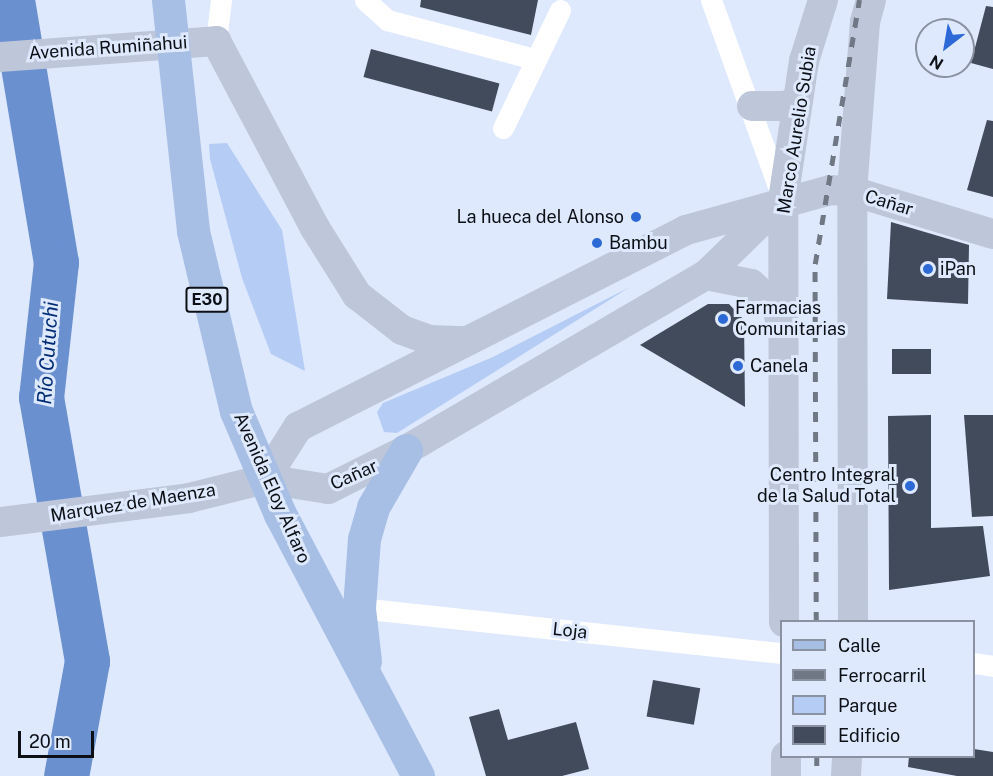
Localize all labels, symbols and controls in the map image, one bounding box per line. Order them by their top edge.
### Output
north arrow [915,18,975,78]
street label: Avenida Rumiñahui [28,32,188,64]
street label: Marco Aurelio Subia [773,45,821,215]
text: N [926,51,947,74]
street label: Cañar [862,185,916,221]
place label: La hueca del Alonso [456,206,624,228]
marker: La hueca del Alonso [629,210,643,224]
place label: Bambu [609,232,668,254]
marker: Bambu [590,236,604,250]
place label: iPan [940,258,976,280]
marker: iPan [921,262,935,276]
road number: E30 [184,287,230,313]
place label: Farmacias Comunitarias [735,298,846,340]
water label: Río Cutuchi [32,301,64,405]
marker: Farmacias Comunitarias [716,312,730,326]
place label: Canela [750,355,808,377]
marker: Canela [731,359,745,373]
street label: Avenida Eloy Alfaro [229,409,315,567]
street label: Cañar [327,455,381,495]
place label: Centro Integral de la Salud Total [757,465,896,508]
marker: Centro Integral de la Salud Total [901,477,919,495]
street label: Marquez de Maenza [49,479,217,527]
street label: Loja [552,618,588,644]
legend [780,620,975,758]
text: Calle [838,635,881,656]
text: Ferrocarril [838,665,926,686]
text: Parque [838,695,898,716]
scale bar [21,719,98,757]
text: Edificio [838,725,900,746]
text: 20 m [29,731,71,752]

